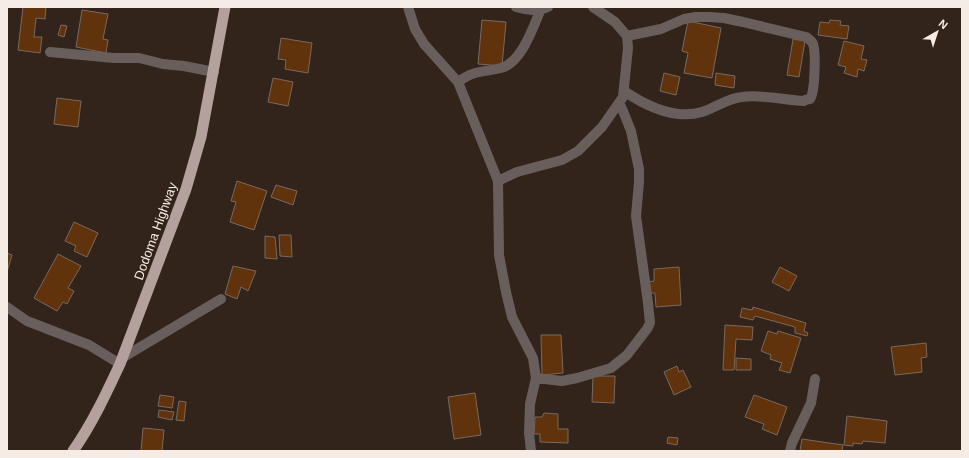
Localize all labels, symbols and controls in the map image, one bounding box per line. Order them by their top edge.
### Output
north arrow [917,12,957,52]
text: N [936,17,950,31]
street label: Dodoma Highway [131,180,180,282]

